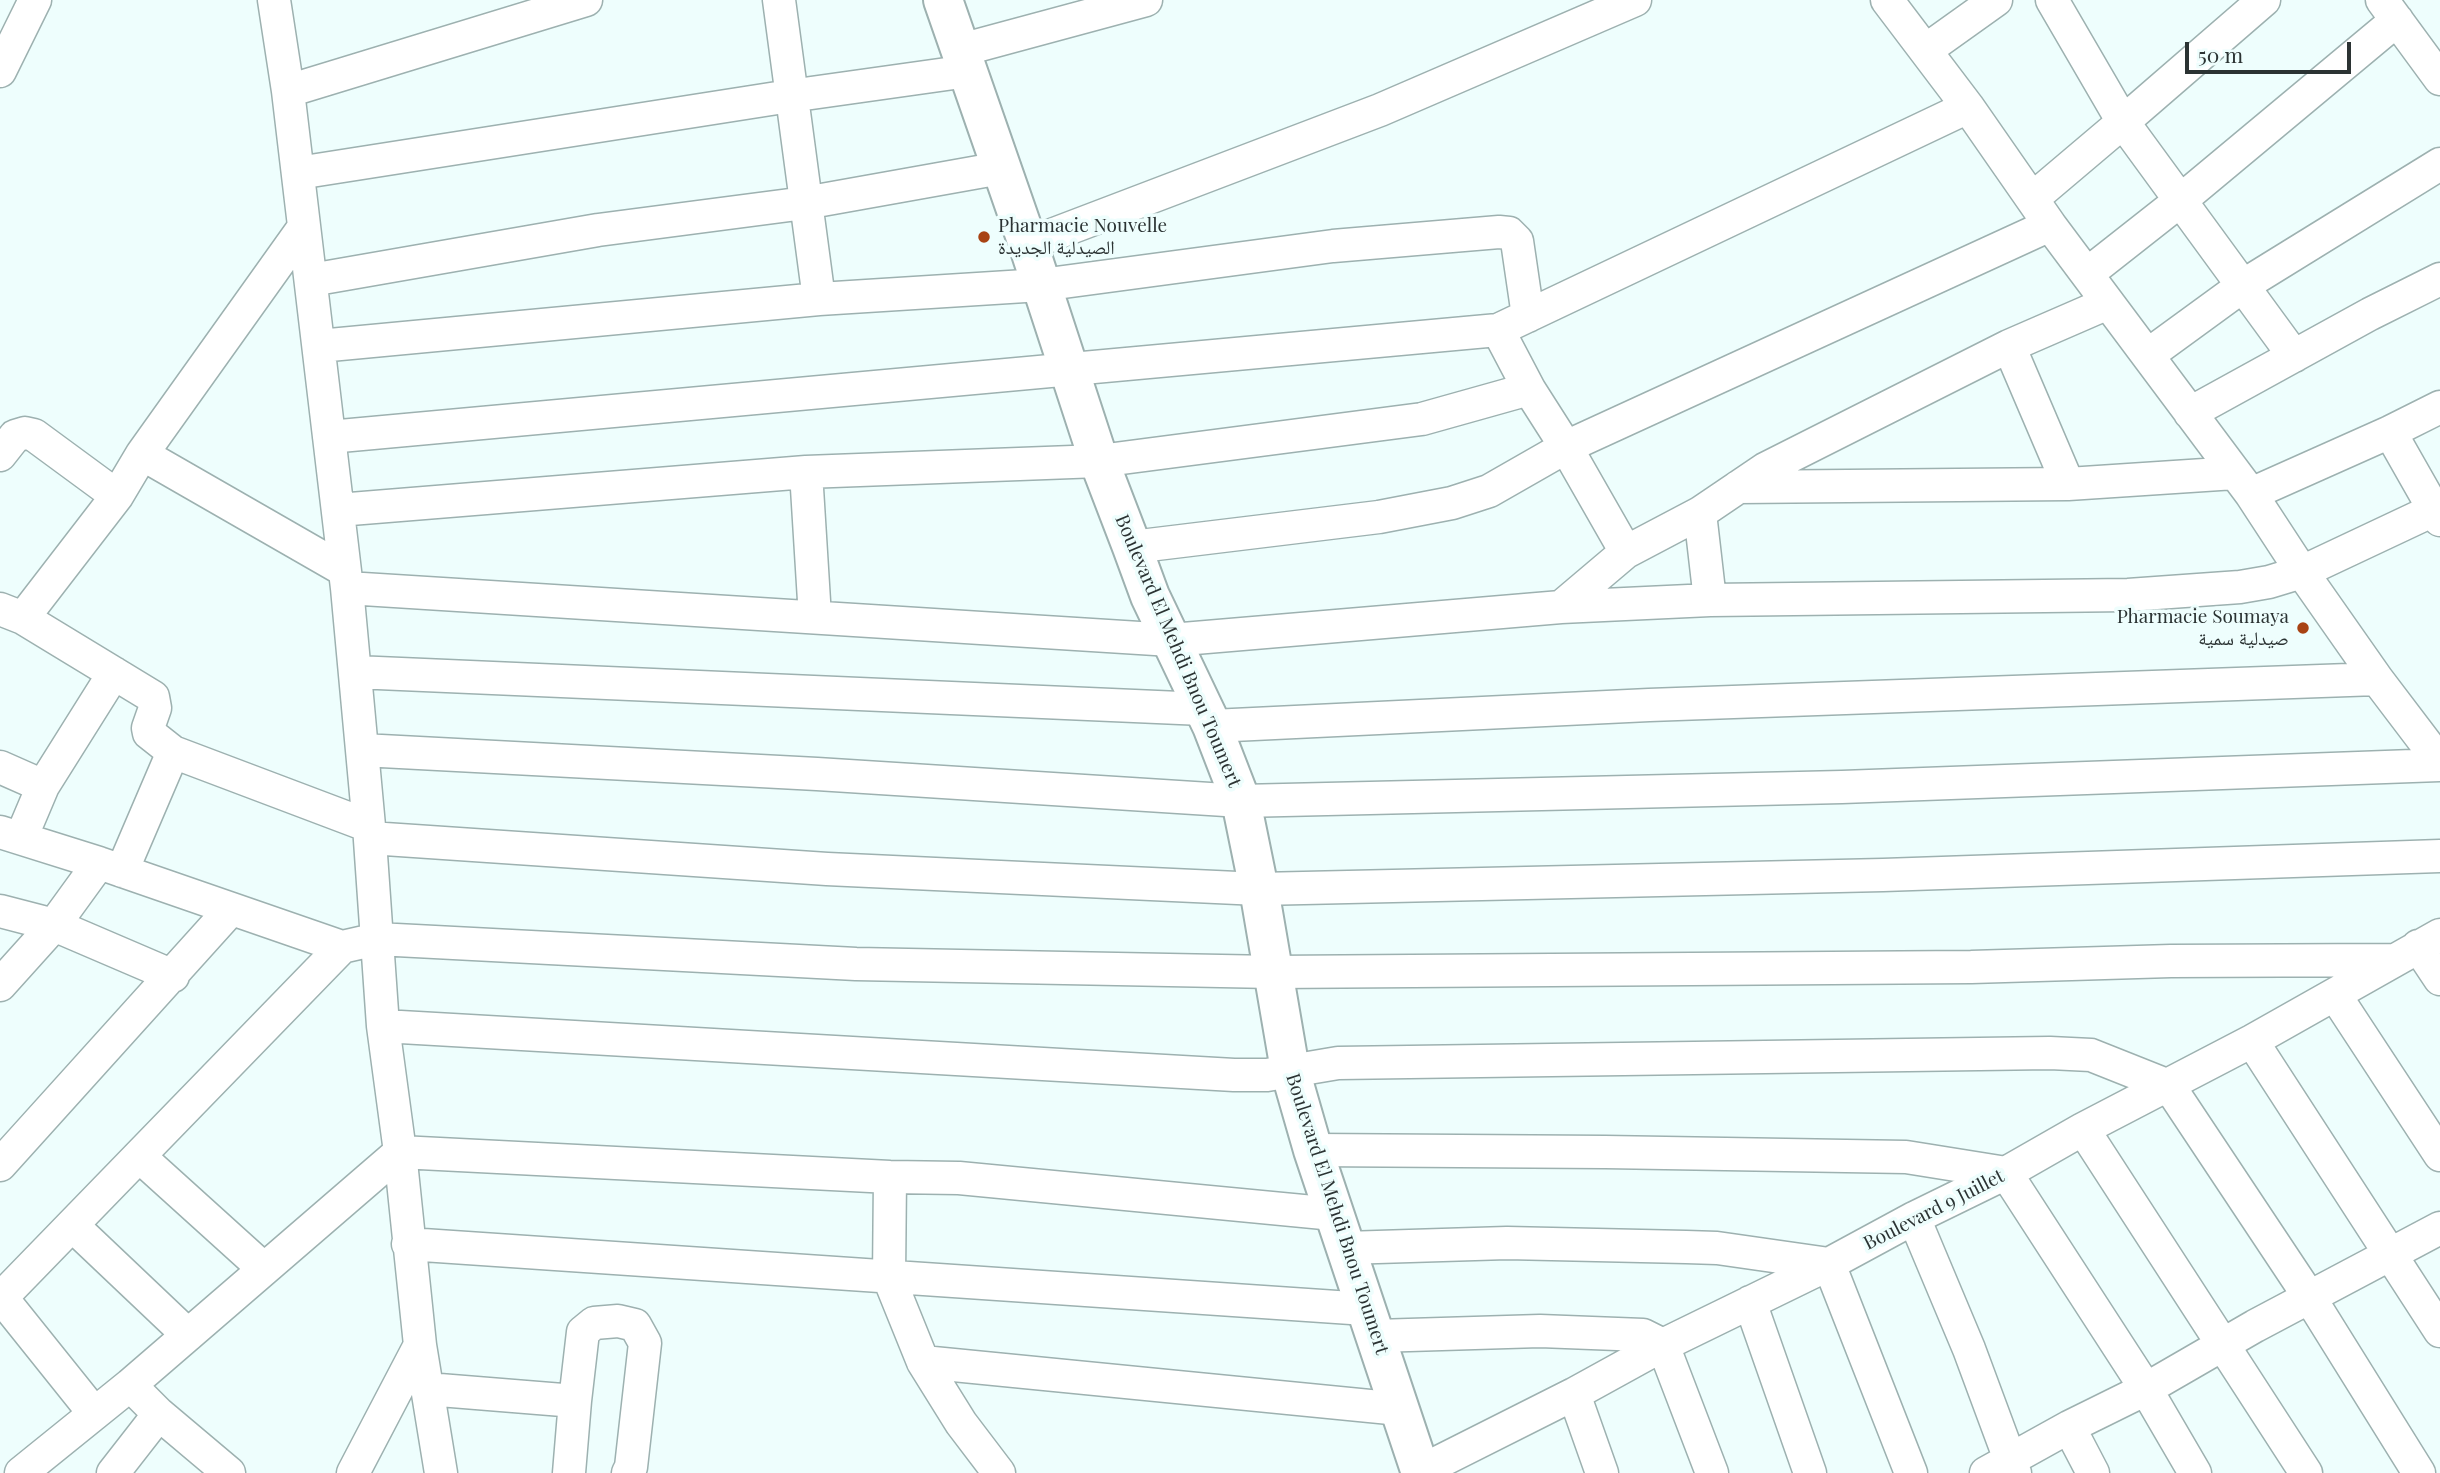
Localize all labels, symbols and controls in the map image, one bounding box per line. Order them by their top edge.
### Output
scale bar [2188,28,2354,72]
text: 50 m [2198,40,2243,68]
place label: Pharmacie Nouvelle الصيدلية الجديدة [998,215,1167,259]
marker: Pharmacie Nouvelle الصيدلية الجديدة [976,229,992,245]
street label: Boulevard El Mehdi Bnou Toumert [1110,511,1246,791]
place label: Pharmacie Soumaya صيدلية سمية [2117,606,2289,650]
marker: Pharmacie Soumaya صيدلية سمية [2295,620,2311,636]
street label: Boulevard El Mehdi Bnou Toumert [1281,1071,1393,1357]
street label: Boulevard 9 Juillet [1860,1165,2008,1255]

